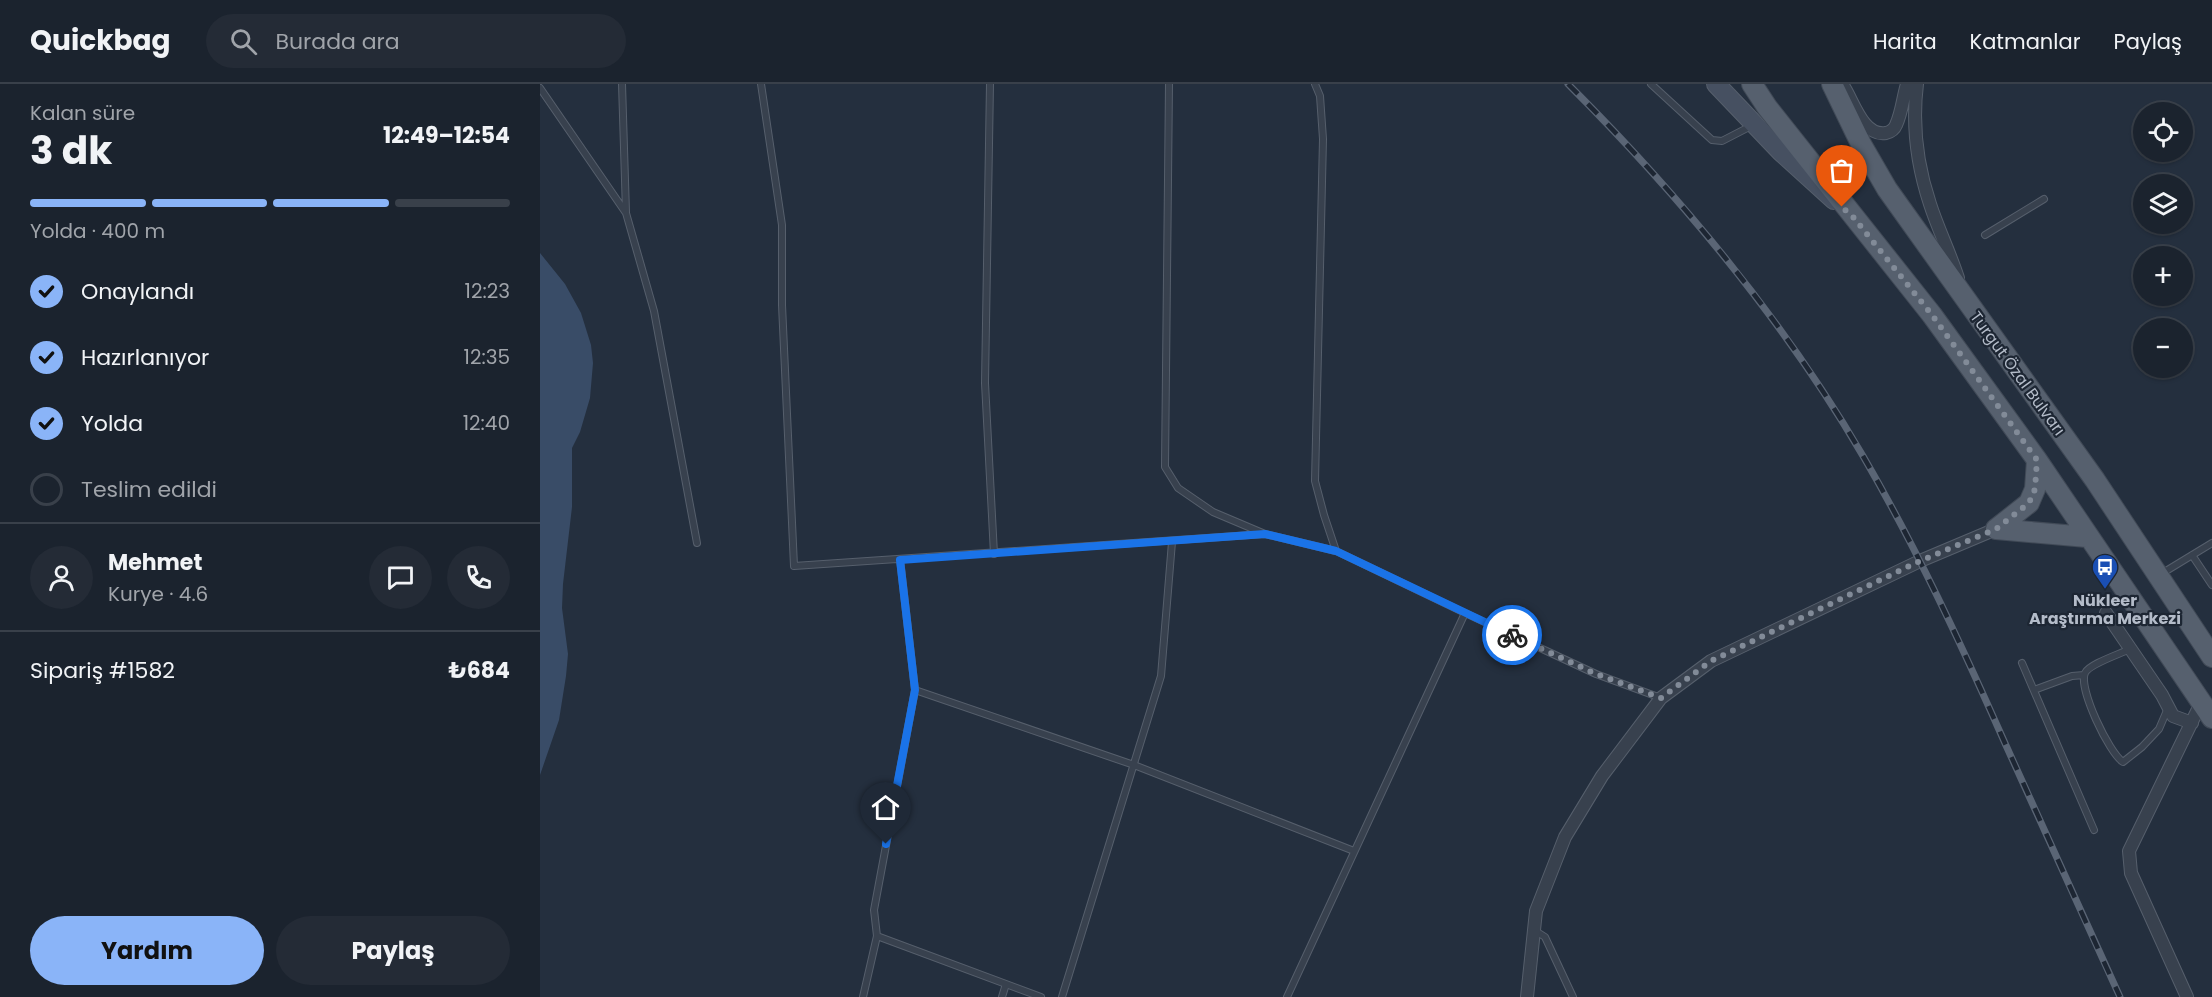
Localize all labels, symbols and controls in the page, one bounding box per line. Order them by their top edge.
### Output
search box [206,14,626,68]
text: Quickbag [30,21,170,60]
icon: search [227,25,260,58]
text: Burada ara [275,26,400,57]
text: Harita [1873,27,1937,56]
text: Katmanlar [1970,27,2080,56]
text: Paylaş [2113,27,2182,56]
text: Kalan süre [30,99,135,127]
map controls [2133,102,2193,378]
button: locate [2133,102,2193,162]
text: 12:49–12:54 [383,120,510,151]
text: 3 dk [30,123,112,178]
pin [1816,145,1867,207]
icon: bag [1825,154,1858,187]
button: layers [2133,174,2193,234]
text: Yolda · 400 m [30,217,165,245]
button: + [2133,246,2193,306]
icon: check [30,275,63,308]
text: Onaylandı [81,276,194,307]
text: 12:23 [465,277,510,305]
street label: Turgut Özal Bulvarı [1965,306,2071,440]
button: − [2133,318,2193,378]
icon: check [30,341,63,374]
text: Hazırlanıyor [81,342,209,373]
text: 12:35 [464,343,510,371]
icon: check [30,407,63,440]
text: Yolda [81,408,143,439]
text: 12:40 [463,409,510,437]
text: Teslim edildi [81,474,217,505]
button: person [30,546,93,609]
button: chat [369,546,432,609]
button: phone [447,546,510,609]
text: Mehmet [108,547,202,578]
bus stop icon: Nükleer Araştırma Merkezi [2090,552,2120,590]
text: Kurye · 4.6 [108,580,208,608]
place label: Nükleer Araştırma Merkezi [2029,589,2181,630]
courier [1482,605,1542,665]
icon: bike [1496,619,1529,652]
text: Sipariş #1582 [30,655,175,686]
text: ₺684 [448,655,510,686]
pin [860,782,911,844]
icon: home [869,791,902,824]
button: Yardım [30,916,264,985]
button: Paylaş [276,916,510,985]

